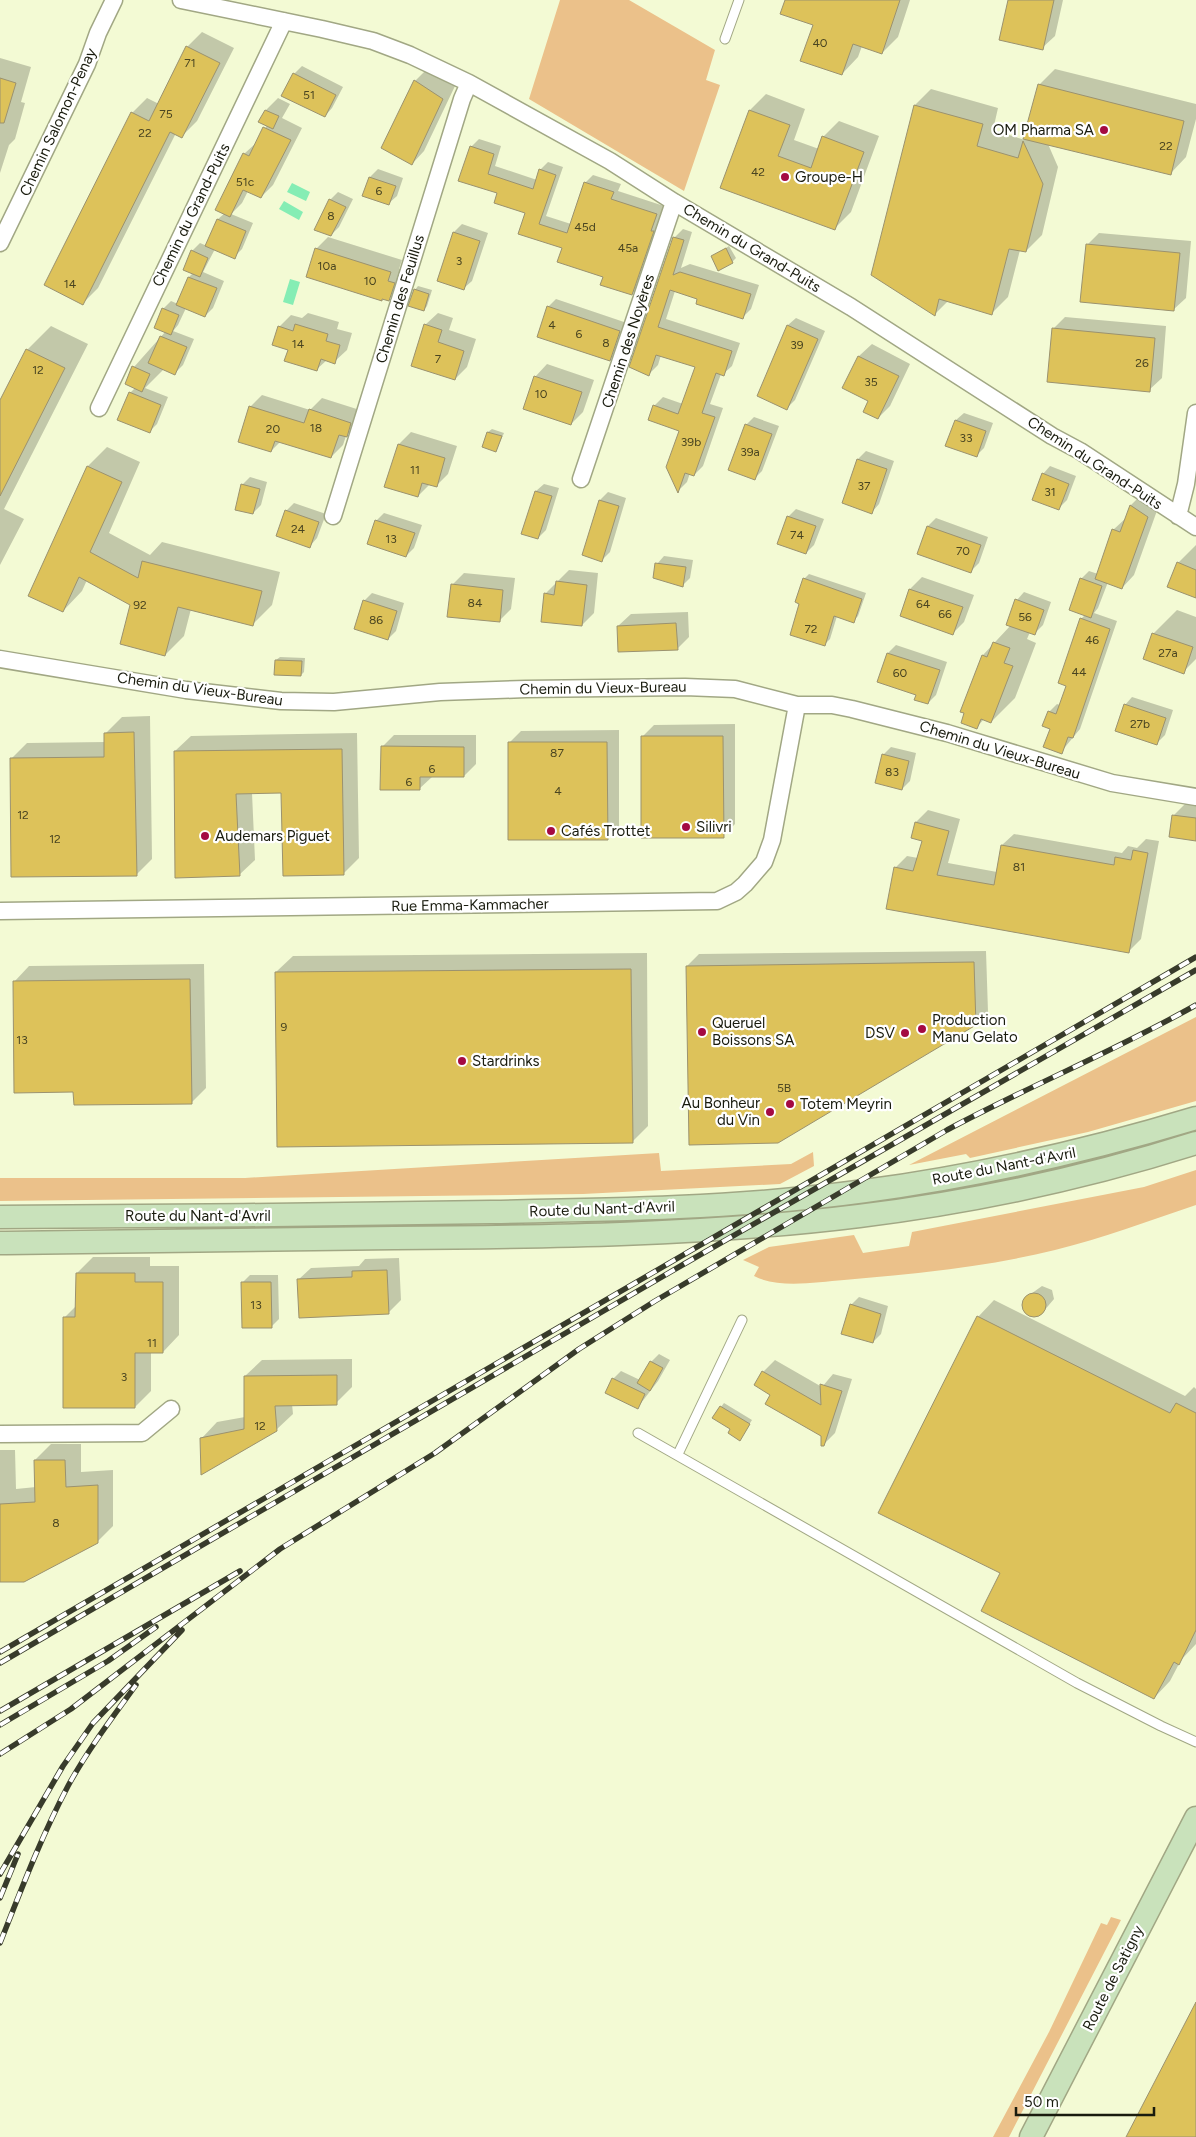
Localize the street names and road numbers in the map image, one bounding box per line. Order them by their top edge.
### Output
street label: Chemin Salomon-Penay [16,45,100,199]
street label: Chemin du Grand-Puits [148,140,234,290]
street label: Chemin du Grand-Puits [680,200,824,296]
street label: Chemin des Feuillus [372,233,428,365]
street label: Chemin des Noyères [598,272,658,410]
street label: Chemin du Grand-Puits [1024,413,1166,513]
street label: Chemin du Vieux-Bureau [116,668,284,710]
street label: Chemin du Vieux-Bureau [519,678,687,698]
street label: Chemin du Vieux-Bureau [917,717,1083,783]
street label: Rue Emma-Kammacher [391,895,549,915]
street label: Route du Nant-d'Avril [931,1143,1077,1189]
street label: Route du Nant-d'Avril [529,1197,675,1221]
street label: Route du Nant-d'Avril [125,1207,271,1225]
street label: Route de Satigny [1079,1922,1147,2034]

